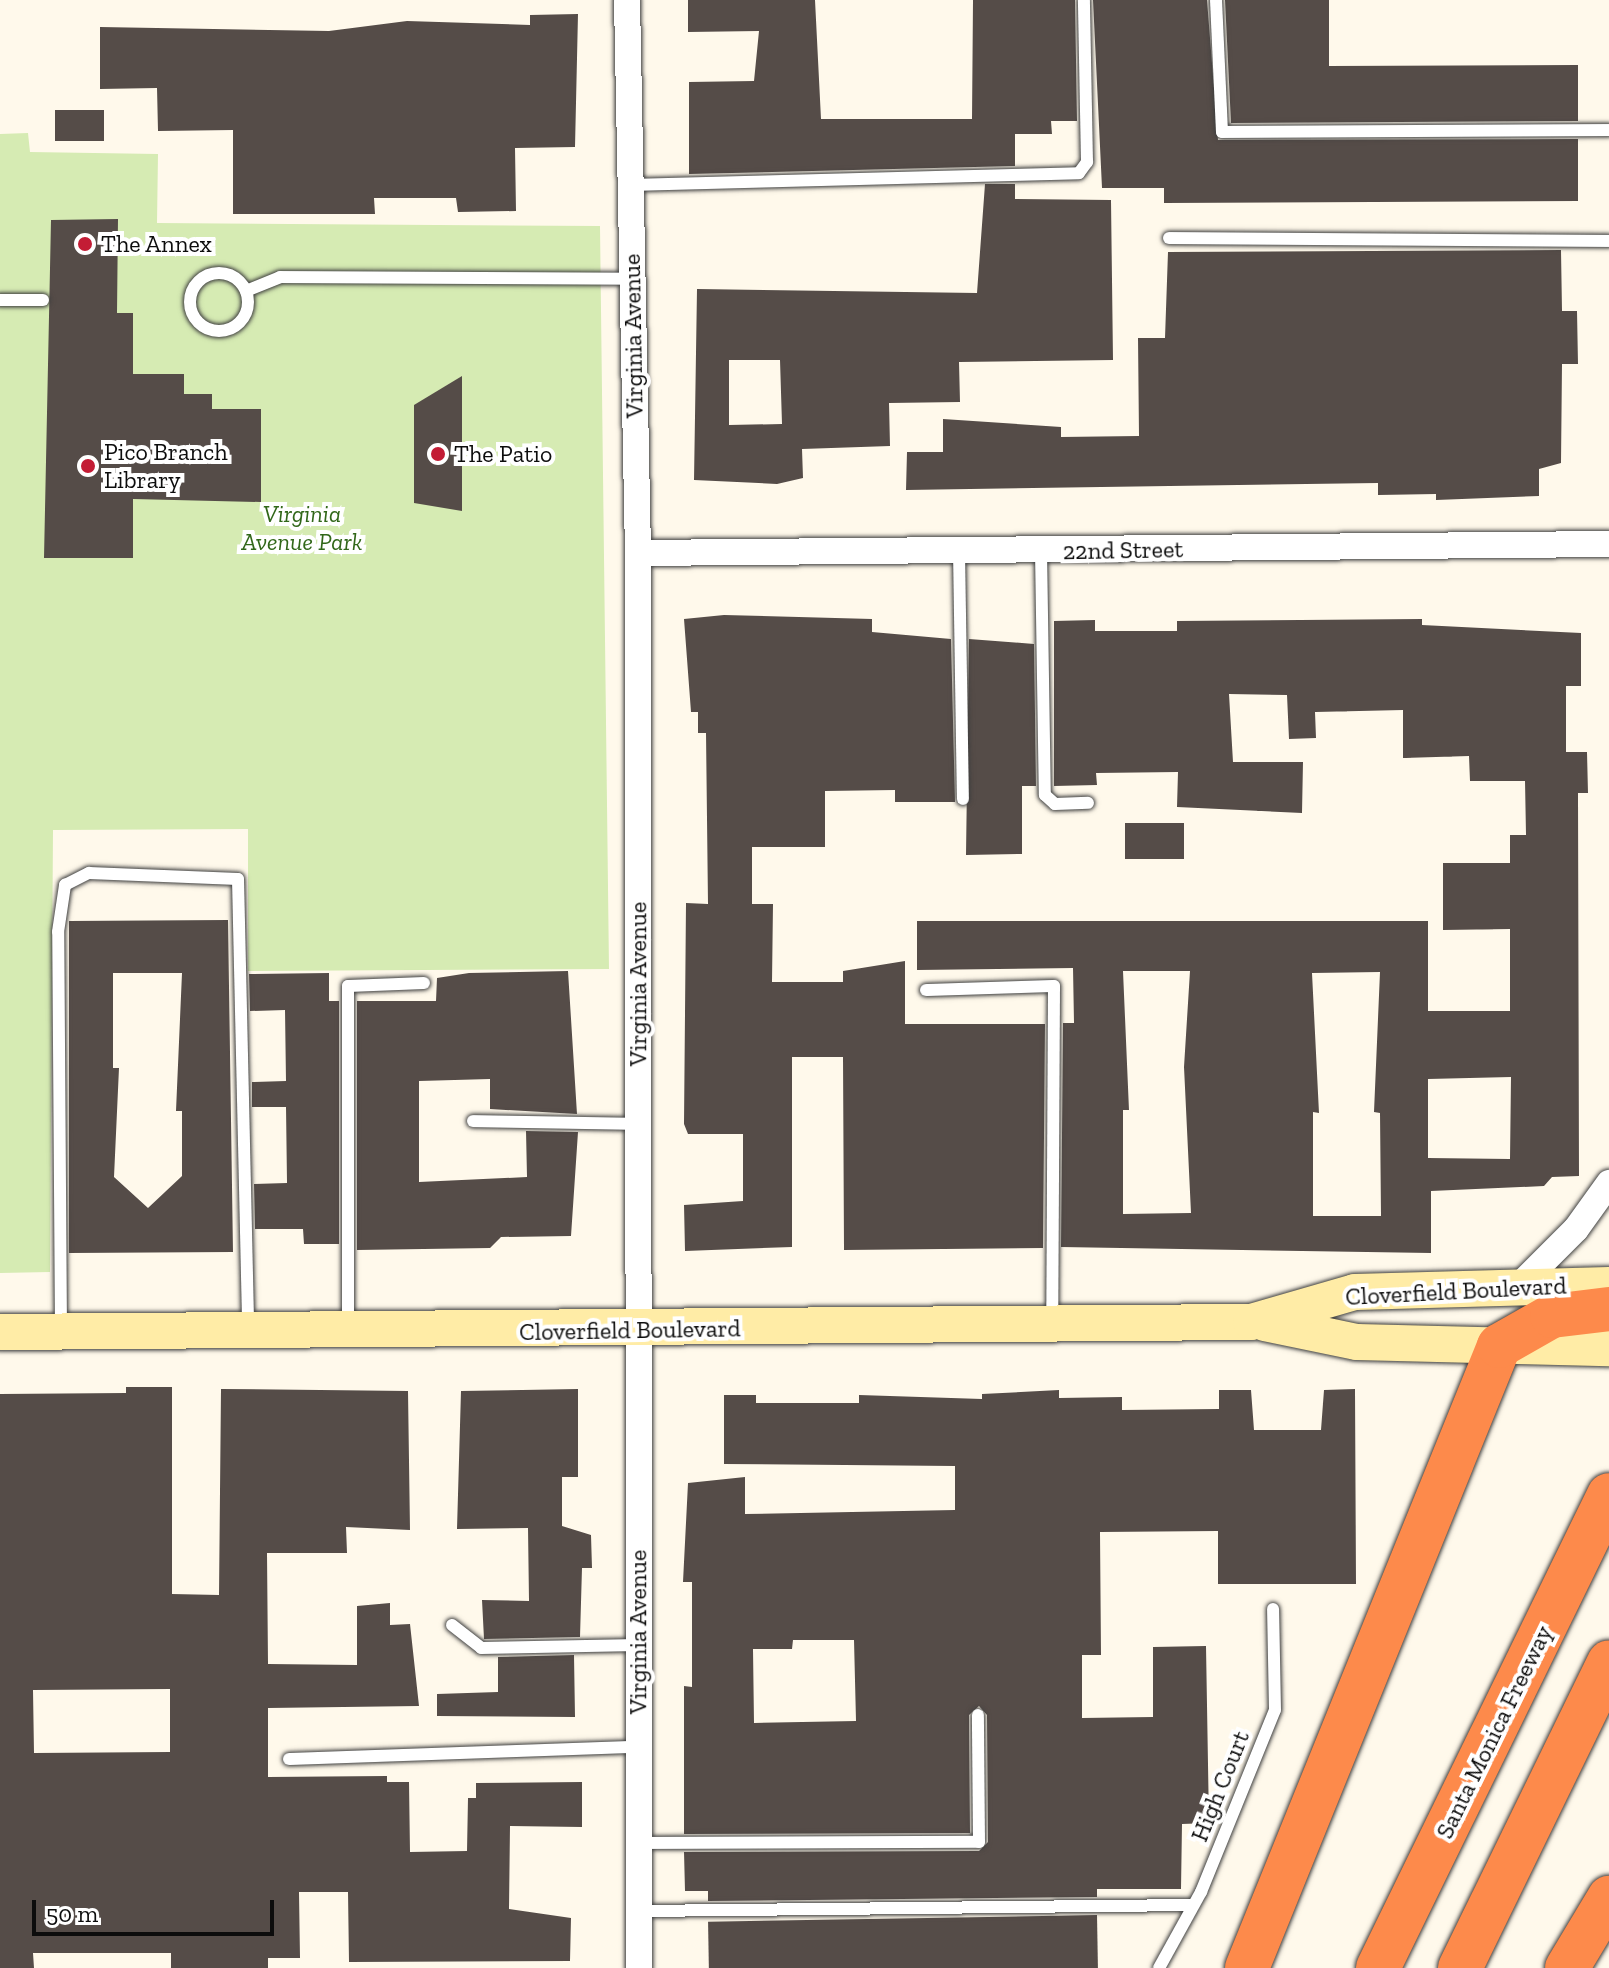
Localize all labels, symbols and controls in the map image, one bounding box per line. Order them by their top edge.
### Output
place label: The Annex [101,230,212,258]
marker: The Annex [76,235,94,253]
street label: Virginia Avenue [617,253,649,419]
place label: Pico Branch Library [104,438,228,494]
place label: The Patio [454,440,552,468]
marker: The Patio [429,445,447,463]
marker: Pico Branch Library [79,457,97,475]
park label: Virginia Avenue Park [242,500,362,556]
street label: 22nd Street [1063,535,1183,565]
street label: Virginia Avenue [624,901,652,1067]
street label: Cloverfield Boulevard [1345,1271,1567,1311]
street label: Cloverfield Boulevard [519,1314,741,1346]
street label: Virginia Avenue [624,1549,652,1715]
street label: Santa Monica Freeway [1430,1621,1558,1843]
street label: High Court [1185,1726,1255,1846]
scale bar [36,1884,278,1934]
text: 50 m [46,1899,98,1928]

